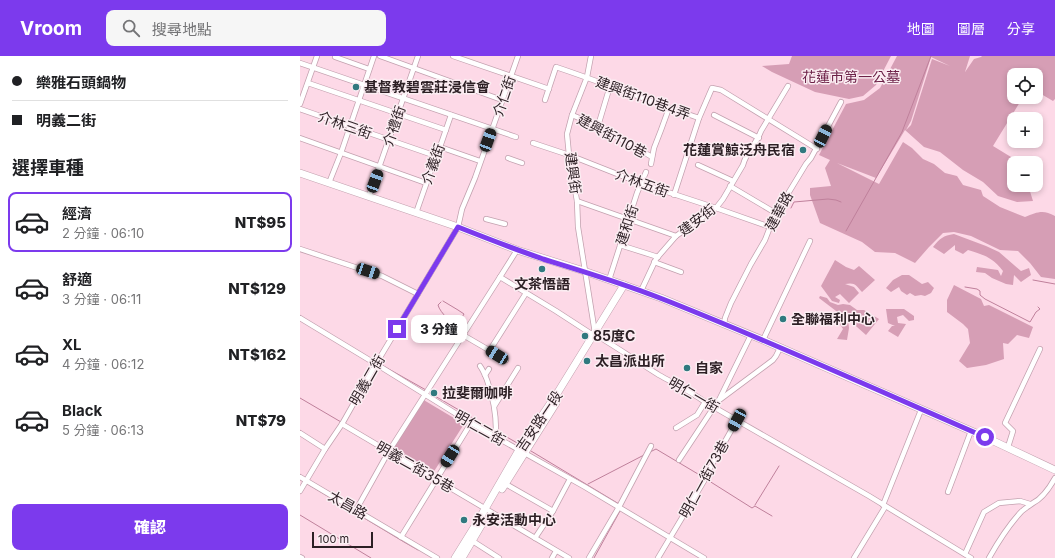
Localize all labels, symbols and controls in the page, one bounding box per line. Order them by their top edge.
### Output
search box [106,10,386,46]
text: Vroom [20,17,82,40]
icon: search [120,17,142,39]
text: 搜尋地點 [152,20,212,39]
text: 地圖 [907,20,935,37]
text: 圖層 [957,20,985,37]
text: 分享 [1007,20,1035,37]
park label: 花蓮市第一公墓 [802,68,900,85]
map controls [1007,68,1043,192]
button: locate [1007,68,1043,104]
text: 樂雅石頭鍋物 [36,73,126,92]
street label: 介仁街 [489,73,518,118]
street label: 建興街110巷4弄 [594,73,693,122]
place label: 基督教碧雲莊浸信會 [364,78,490,95]
marker: 基督教碧雲莊浸信會 [351,82,361,92]
street label: 介禮街 [379,103,408,148]
street label: 介林三街 [316,107,374,142]
street label: 建興街110巷 [575,110,650,161]
text: 明義二街 [36,111,96,130]
button: + [1007,112,1043,148]
car [812,123,834,149]
car [478,127,498,153]
street label: 介義街 [417,141,448,186]
place label: 花蓮賞鯨泛舟民宿 [683,141,795,158]
marker: 花蓮賞鯨泛舟民宿 [798,145,808,155]
street label: 建興街 [562,151,585,195]
button: − [1007,156,1043,192]
text: 選擇車種 [12,157,84,178]
street label: 介林五街 [613,165,671,200]
car [365,168,385,194]
street label: 建華路 [761,188,796,233]
street label: 建安街 [675,200,719,239]
street label: 建和街 [612,202,641,247]
icon: car [14,204,50,240]
text: 經濟 [62,204,92,223]
text: NT$95 [235,213,286,232]
text: 2 分鐘 · 06:10 [62,225,144,241]
car [355,262,381,280]
marker: 文茶悟語 [537,264,547,274]
icon: car [14,270,50,306]
text: 舒適 [62,270,92,289]
place label: 文茶悟語 [514,275,570,292]
text: NT$129 [228,279,286,298]
text: 3 分鐘 · 06:11 [62,291,141,307]
place label: 全聯福利中心 [791,310,875,327]
marker: 全聯福利中心 [778,314,788,324]
callout: 3 分鐘 [411,315,467,343]
route end [388,320,406,338]
text: 3 分鐘 [420,321,458,337]
place label: 85度C [593,327,635,344]
marker: 85度C [580,331,590,341]
text: XL [62,335,82,354]
icon: car [14,336,50,372]
car [484,344,510,366]
text: NT$162 [228,345,286,364]
street label: 明義二街 [345,351,388,408]
place label: 太昌派出所 [595,352,665,369]
text: 4 分鐘 · 06:12 [62,356,144,372]
marker: 太昌派出所 [582,356,592,366]
place label: 自家 [695,359,723,376]
marker: 自家 [682,363,692,373]
street label: 明仁一街 [666,373,723,416]
place label: 拉斐爾咖啡 [442,384,513,401]
street label: 吉安路一段 [512,387,565,454]
marker: 拉斐爾咖啡 [429,388,439,398]
text: Black [62,401,102,420]
icon: car [14,402,50,438]
street label: 明仁二街 [452,406,509,449]
car [726,407,748,433]
text: NT$79 [236,411,286,430]
text: 5 分鐘 · 06:13 [62,422,144,438]
route start [976,428,994,446]
street label: 明義二街35巷 [373,437,457,496]
street label: 明仁一街73巷 [675,437,732,521]
car [439,443,461,469]
street label: 太昌路 [326,487,371,522]
button: 確認 [12,504,288,550]
place label: 永安活動中心 [472,511,556,528]
marker: 永安活動中心 [459,515,469,525]
scale bar [312,530,373,549]
text: 100 m [318,532,349,546]

